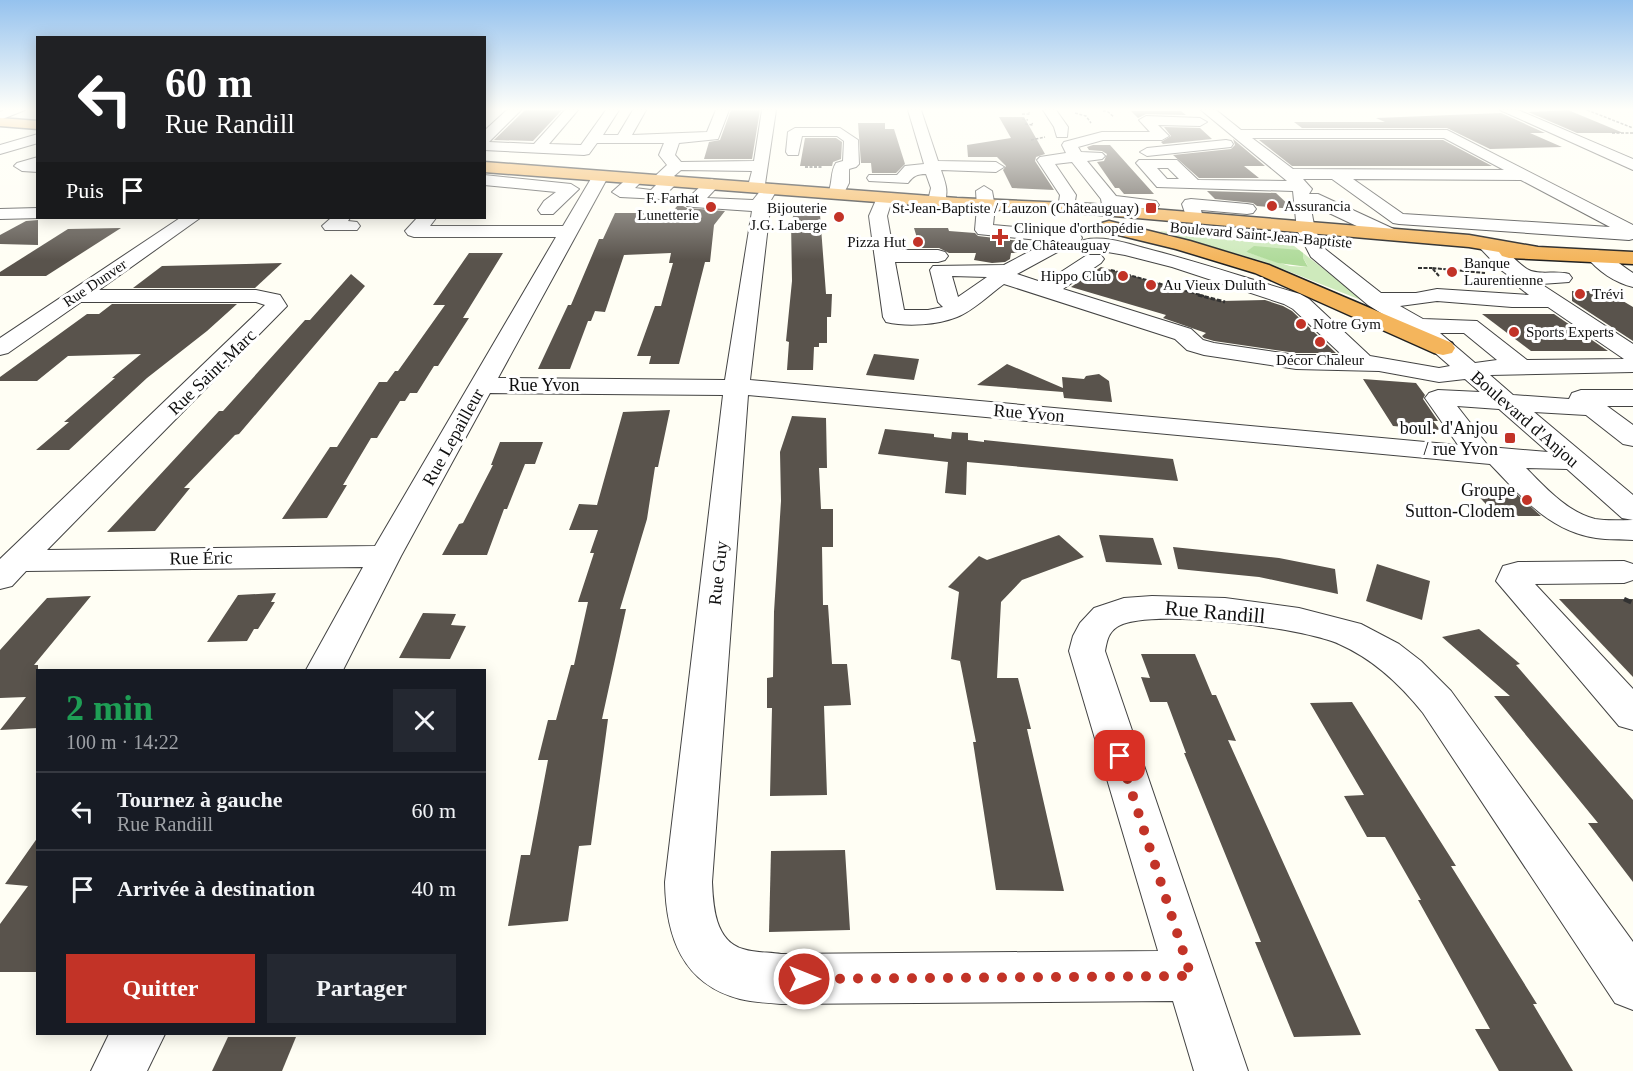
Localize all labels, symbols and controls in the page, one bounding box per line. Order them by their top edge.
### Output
icon: left [66,60,144,138]
text: 60 m [165,60,253,106]
text: Rue Randill [165,109,295,139]
icon: arrive [116,174,149,207]
text: Puis [66,178,104,203]
place label: F. Farhat Lunetterie [637,190,700,223]
place label: Assurancia [1284,198,1351,214]
marker: Assurancia [1265,199,1279,213]
marker: F. Farhat Lunetterie [704,200,718,214]
place label: Bijouterie J.G. Laberge [750,200,827,233]
place label: St-Jean-Baptiste / Lauzon (Châteauguay) [892,200,1139,217]
marker: St-Jean-Baptiste / Lauzon (Châteauguay) [1144,201,1158,215]
marker: Bijouterie J.G. Laberge [832,210,846,224]
street label: Boulevard Saint-Jean-Baptiste [1169,219,1353,251]
place label: Clinique d'orthopédie de Châteauguay [1014,220,1144,253]
marker: Clinique d'orthopédie de Châteauguay [991,228,1009,246]
place label: Pizza Hut [847,234,907,250]
marker: Pizza Hut [911,235,925,249]
place label: Banque Laurentienne [1464,255,1543,288]
street label: Rue Dunver [60,256,130,310]
marker: Banque Laurentienne [1445,265,1459,279]
place label: Hippo Club [1041,268,1111,284]
marker: Hippo Club [1116,269,1130,283]
place label: Au Vieux Duluth [1163,277,1266,293]
marker: Au Vieux Duluth [1144,278,1158,292]
place label: Trévi [1592,286,1624,302]
marker: Trévi [1573,287,1587,301]
place label: Notre Gym [1313,316,1381,332]
marker: Notre Gym [1294,317,1308,331]
place label: Sports Experts [1526,324,1614,340]
street label: Rue Saint-Marc [164,325,260,419]
marker: Sports Experts [1507,325,1521,339]
marker: Décor Chaleur [1313,335,1327,349]
place label: Décor Chaleur [1276,352,1364,368]
street label: Boulevard d'Anjou [1467,367,1583,471]
street label: Rue Yvon [508,375,580,395]
street label: Rue Lepailleur [418,385,488,489]
street label: Rue Yvon [993,400,1065,426]
place label: boul. d'Anjou / rue Yvon [1400,418,1498,459]
marker: boul. d'Anjou / rue Yvon [1503,431,1517,445]
place label: Groupe Sutton-Clodem [1405,480,1515,521]
marker: Groupe Sutton-Clodem [1520,493,1534,507]
street label: Rue Guy [705,540,731,606]
street label: Rue Éric [169,546,233,569]
street label: Rue Randill [1164,596,1266,628]
text: 2 min [66,688,153,728]
button: close [393,689,456,752]
pin [1094,730,1145,781]
text: 100 m · 14:22 [66,731,179,753]
icon: arrive [1103,739,1136,772]
text: Tournez à gauche [117,787,282,812]
icon: left [66,795,99,828]
text: 60 m [411,798,456,823]
text: Rue Randill [117,813,213,835]
icon: arrive [66,873,99,906]
text: Arrivée à destination [117,876,315,901]
text: 40 m [411,876,456,901]
position arrow [772,947,836,1011]
button: Quitter [66,954,255,1023]
button: Partager [267,954,456,1023]

